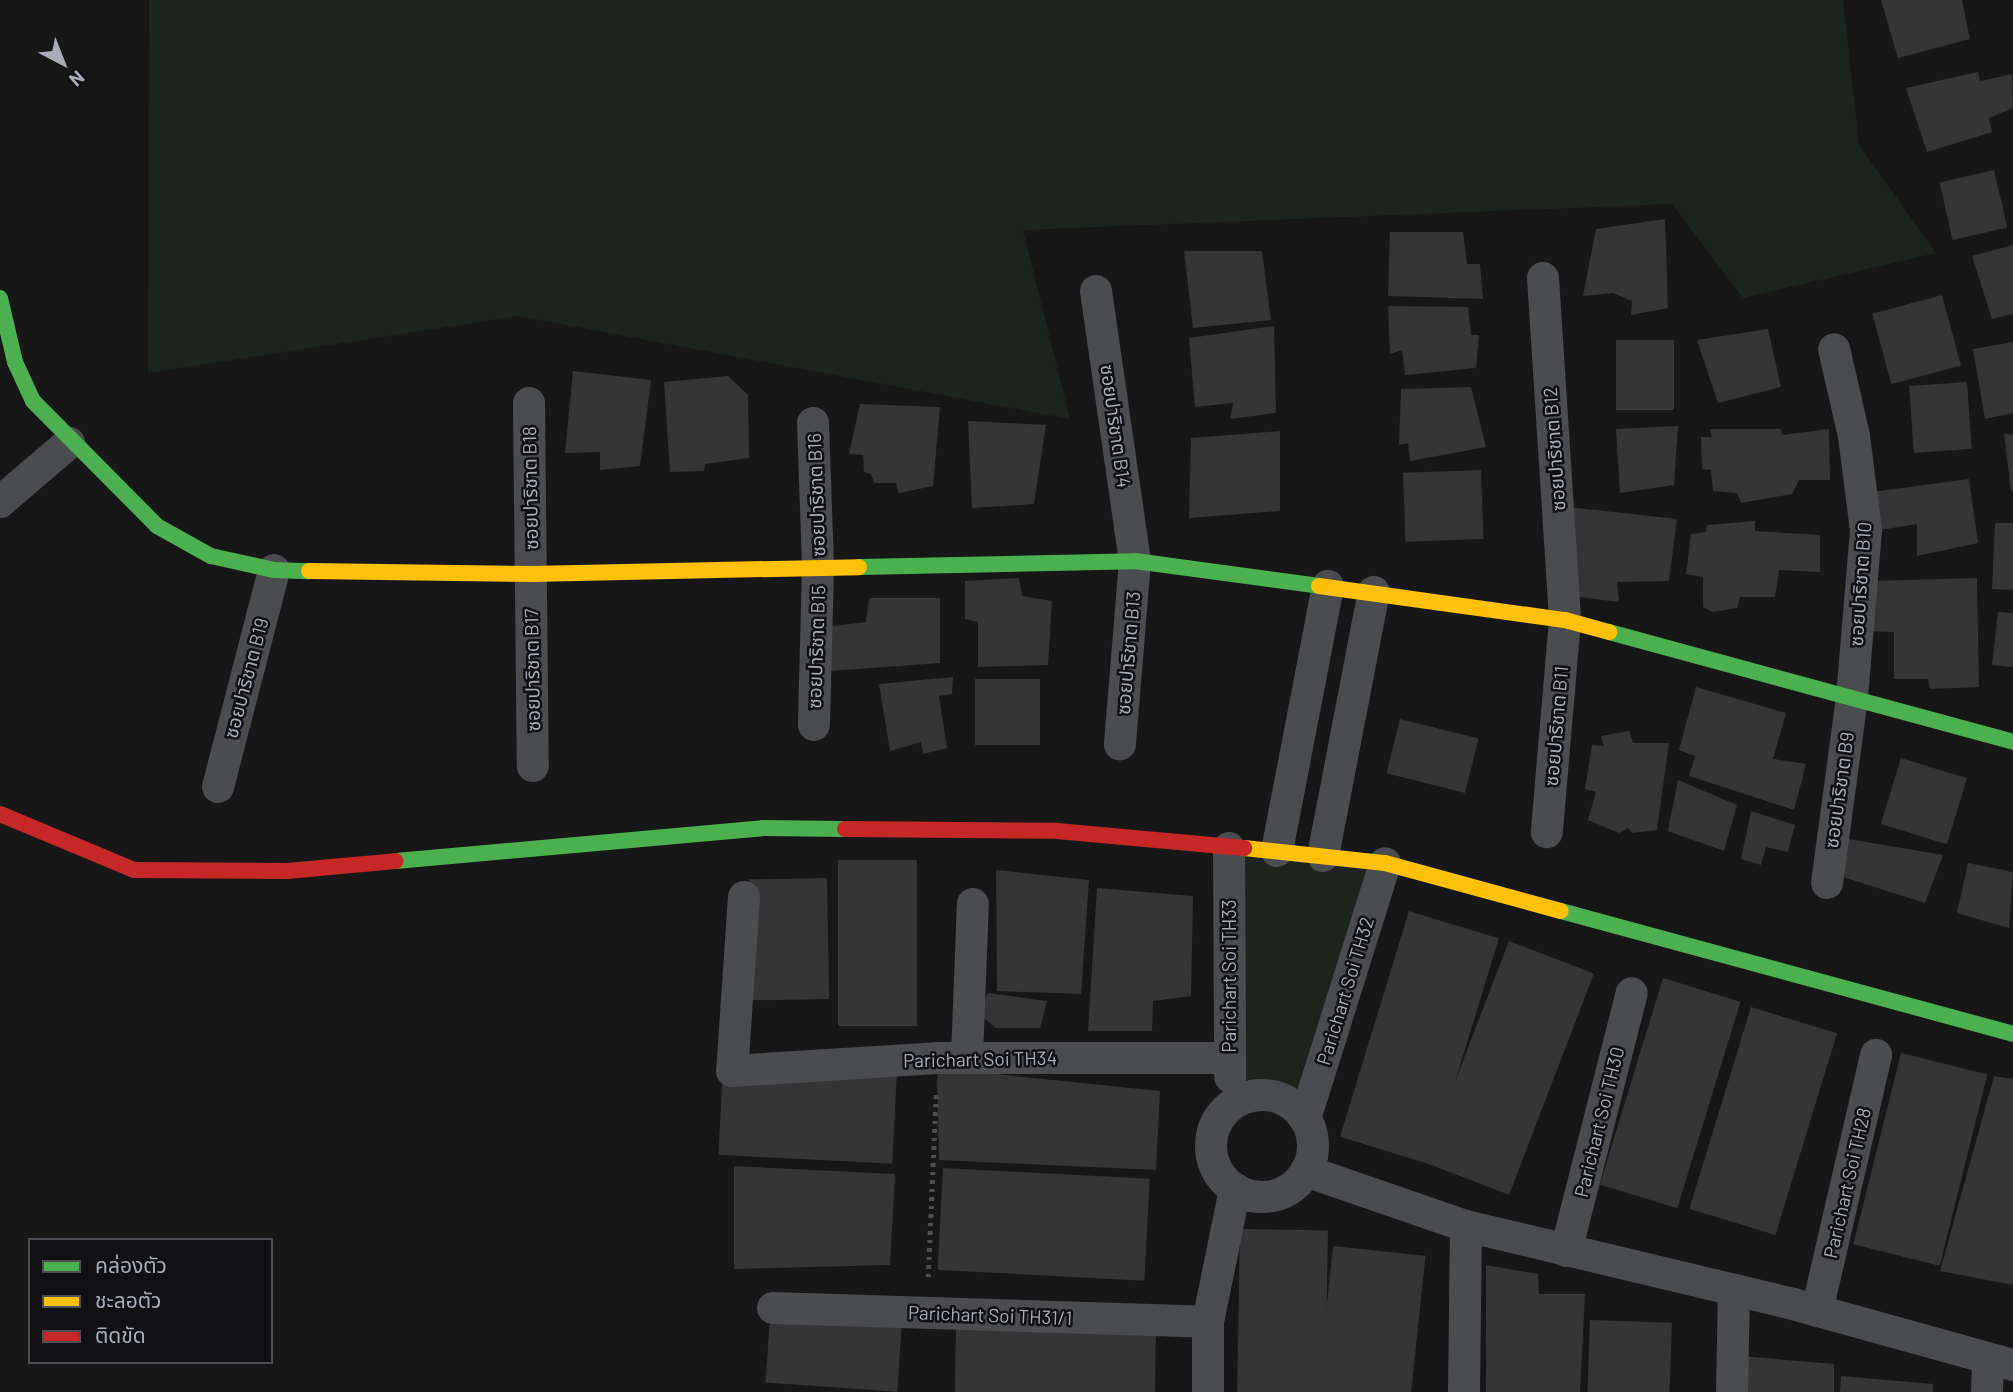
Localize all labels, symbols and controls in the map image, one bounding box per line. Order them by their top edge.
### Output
north arrow [28,28,98,98]
text: N [65,66,90,92]
street label: ซอยปาริชาต B14 [1096,363,1136,489]
street label: ซอยปาริชาต B12 [1538,386,1570,512]
street label: ซอยปาริชาต B18 [518,426,542,550]
street label: ซอยปาริชาต B16 [802,433,830,557]
street label: ซอยปาริชาต B10 [1844,521,1876,647]
street label: ซอยปาริชาต B15 [802,585,830,709]
street label: ซอยปาริชาต B13 [1111,590,1145,716]
street label: ซอยปาริชาต B17 [520,608,544,732]
street label: ซอยปาริชาต B19 [219,615,273,741]
street label: ซอยปาริชาต B11 [1539,665,1573,787]
street label: ซอยปาริชาต B9 [1820,730,1858,850]
street label: Parichart Soi TH33 [1218,899,1240,1053]
street label: Parichart Soi TH32 [1312,914,1378,1068]
street label: Parichart Soi TH30 [1569,1044,1629,1200]
street label: Parichart Soi TH34 [903,1046,1057,1072]
street label: Parichart Soi TH28 [1819,1106,1875,1260]
legend [28,1238,273,1364]
text: คล่องตัว [95,1252,167,1277]
text: ชะลอตัว [95,1287,161,1312]
street label: Parichart Soi TH31/1 [908,1301,1072,1329]
text: ติดขัด [95,1322,146,1347]

